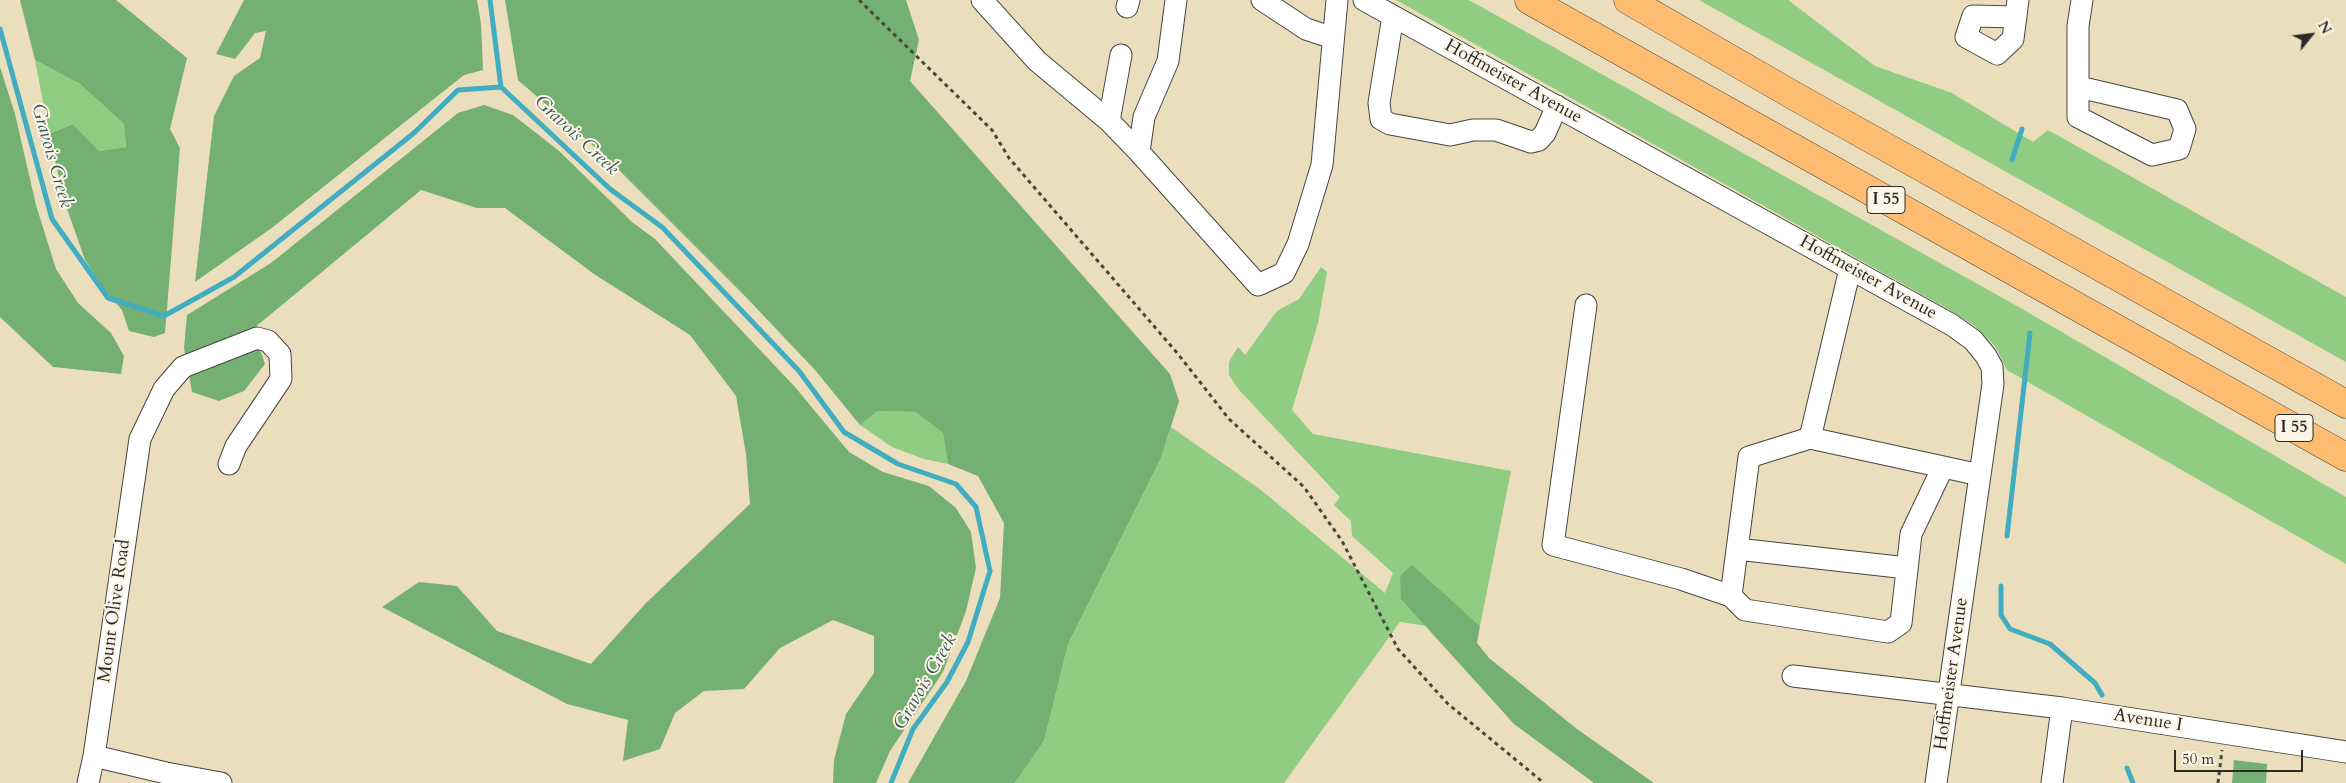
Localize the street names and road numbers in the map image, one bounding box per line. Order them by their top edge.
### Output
street label: Hoffmeister Avenue [1441,35,1585,129]
road number: I 55 [1867,186,1905,214]
street label: Hoffmeister Avenue [1796,231,1940,325]
road number: I 55 [2275,414,2313,442]
street label: Mount Olive Road [94,538,136,684]
street label: Hoffmeister Avenue [1931,596,1973,752]
street label: Avenue I [2112,705,2184,737]

